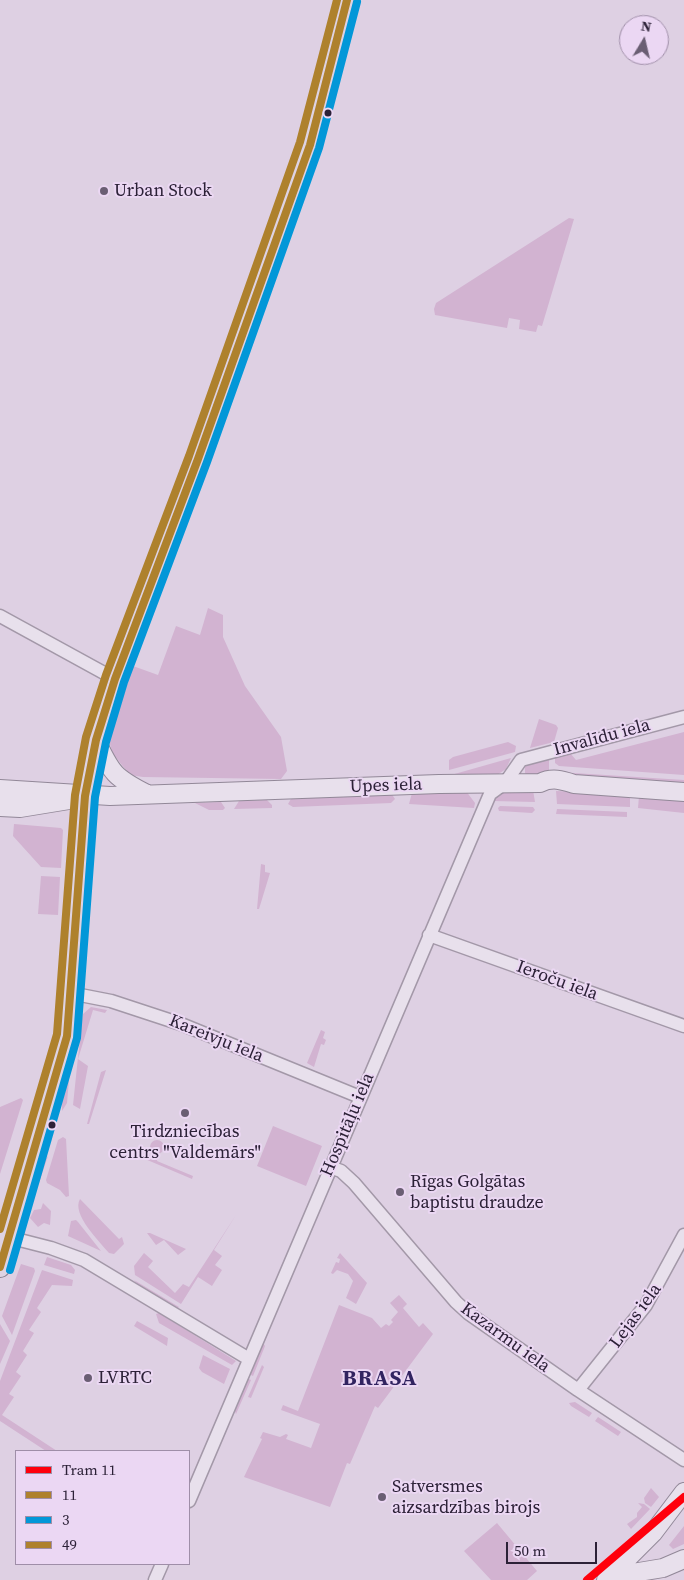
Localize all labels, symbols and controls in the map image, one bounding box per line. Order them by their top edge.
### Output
north arrow [619,15,669,65]
text: N [640,15,653,37]
unlabelled marker [323,108,333,118]
place label: Urban Stock [114,180,212,202]
marker: Urban Stock [98,185,110,197]
street label: Invalīdu iela [551,715,653,761]
street label: Upes iela [349,774,423,798]
street label: Ieroču iela [513,956,601,1006]
street label: Kareivju iela [166,1010,266,1068]
street label: Hospitāļu iela [316,1070,380,1180]
marker: Tirdzniecības centrs "Valdemārs" [179,1107,191,1119]
unlabelled marker [47,1120,57,1130]
place label: Tirdzniecības centrs "Valdemārs" [109,1121,261,1164]
place label: Rīgas Golgātas baptistu draudze [410,1171,544,1214]
marker: Rīgas Golgātas baptistu draudze [394,1186,406,1198]
street label: Lejas iela [605,1279,667,1353]
street label: Kazarmu iela [456,1298,554,1378]
district label: BRASA [342,1366,418,1392]
place label: LVRTC [98,1367,152,1389]
marker: LVRTC [82,1372,94,1384]
legend [15,1450,190,1565]
text: Tram 11 [62,1459,116,1480]
place label: Satversmes aizsardzības birojs [392,1476,540,1518]
text: 11 [62,1484,77,1505]
marker: Satversmes aizsardzības birojs [376,1491,388,1503]
text: 3 [62,1509,70,1530]
scale bar [509,1532,600,1564]
text: 49 [62,1534,77,1555]
text: 50 m [514,1540,546,1561]

